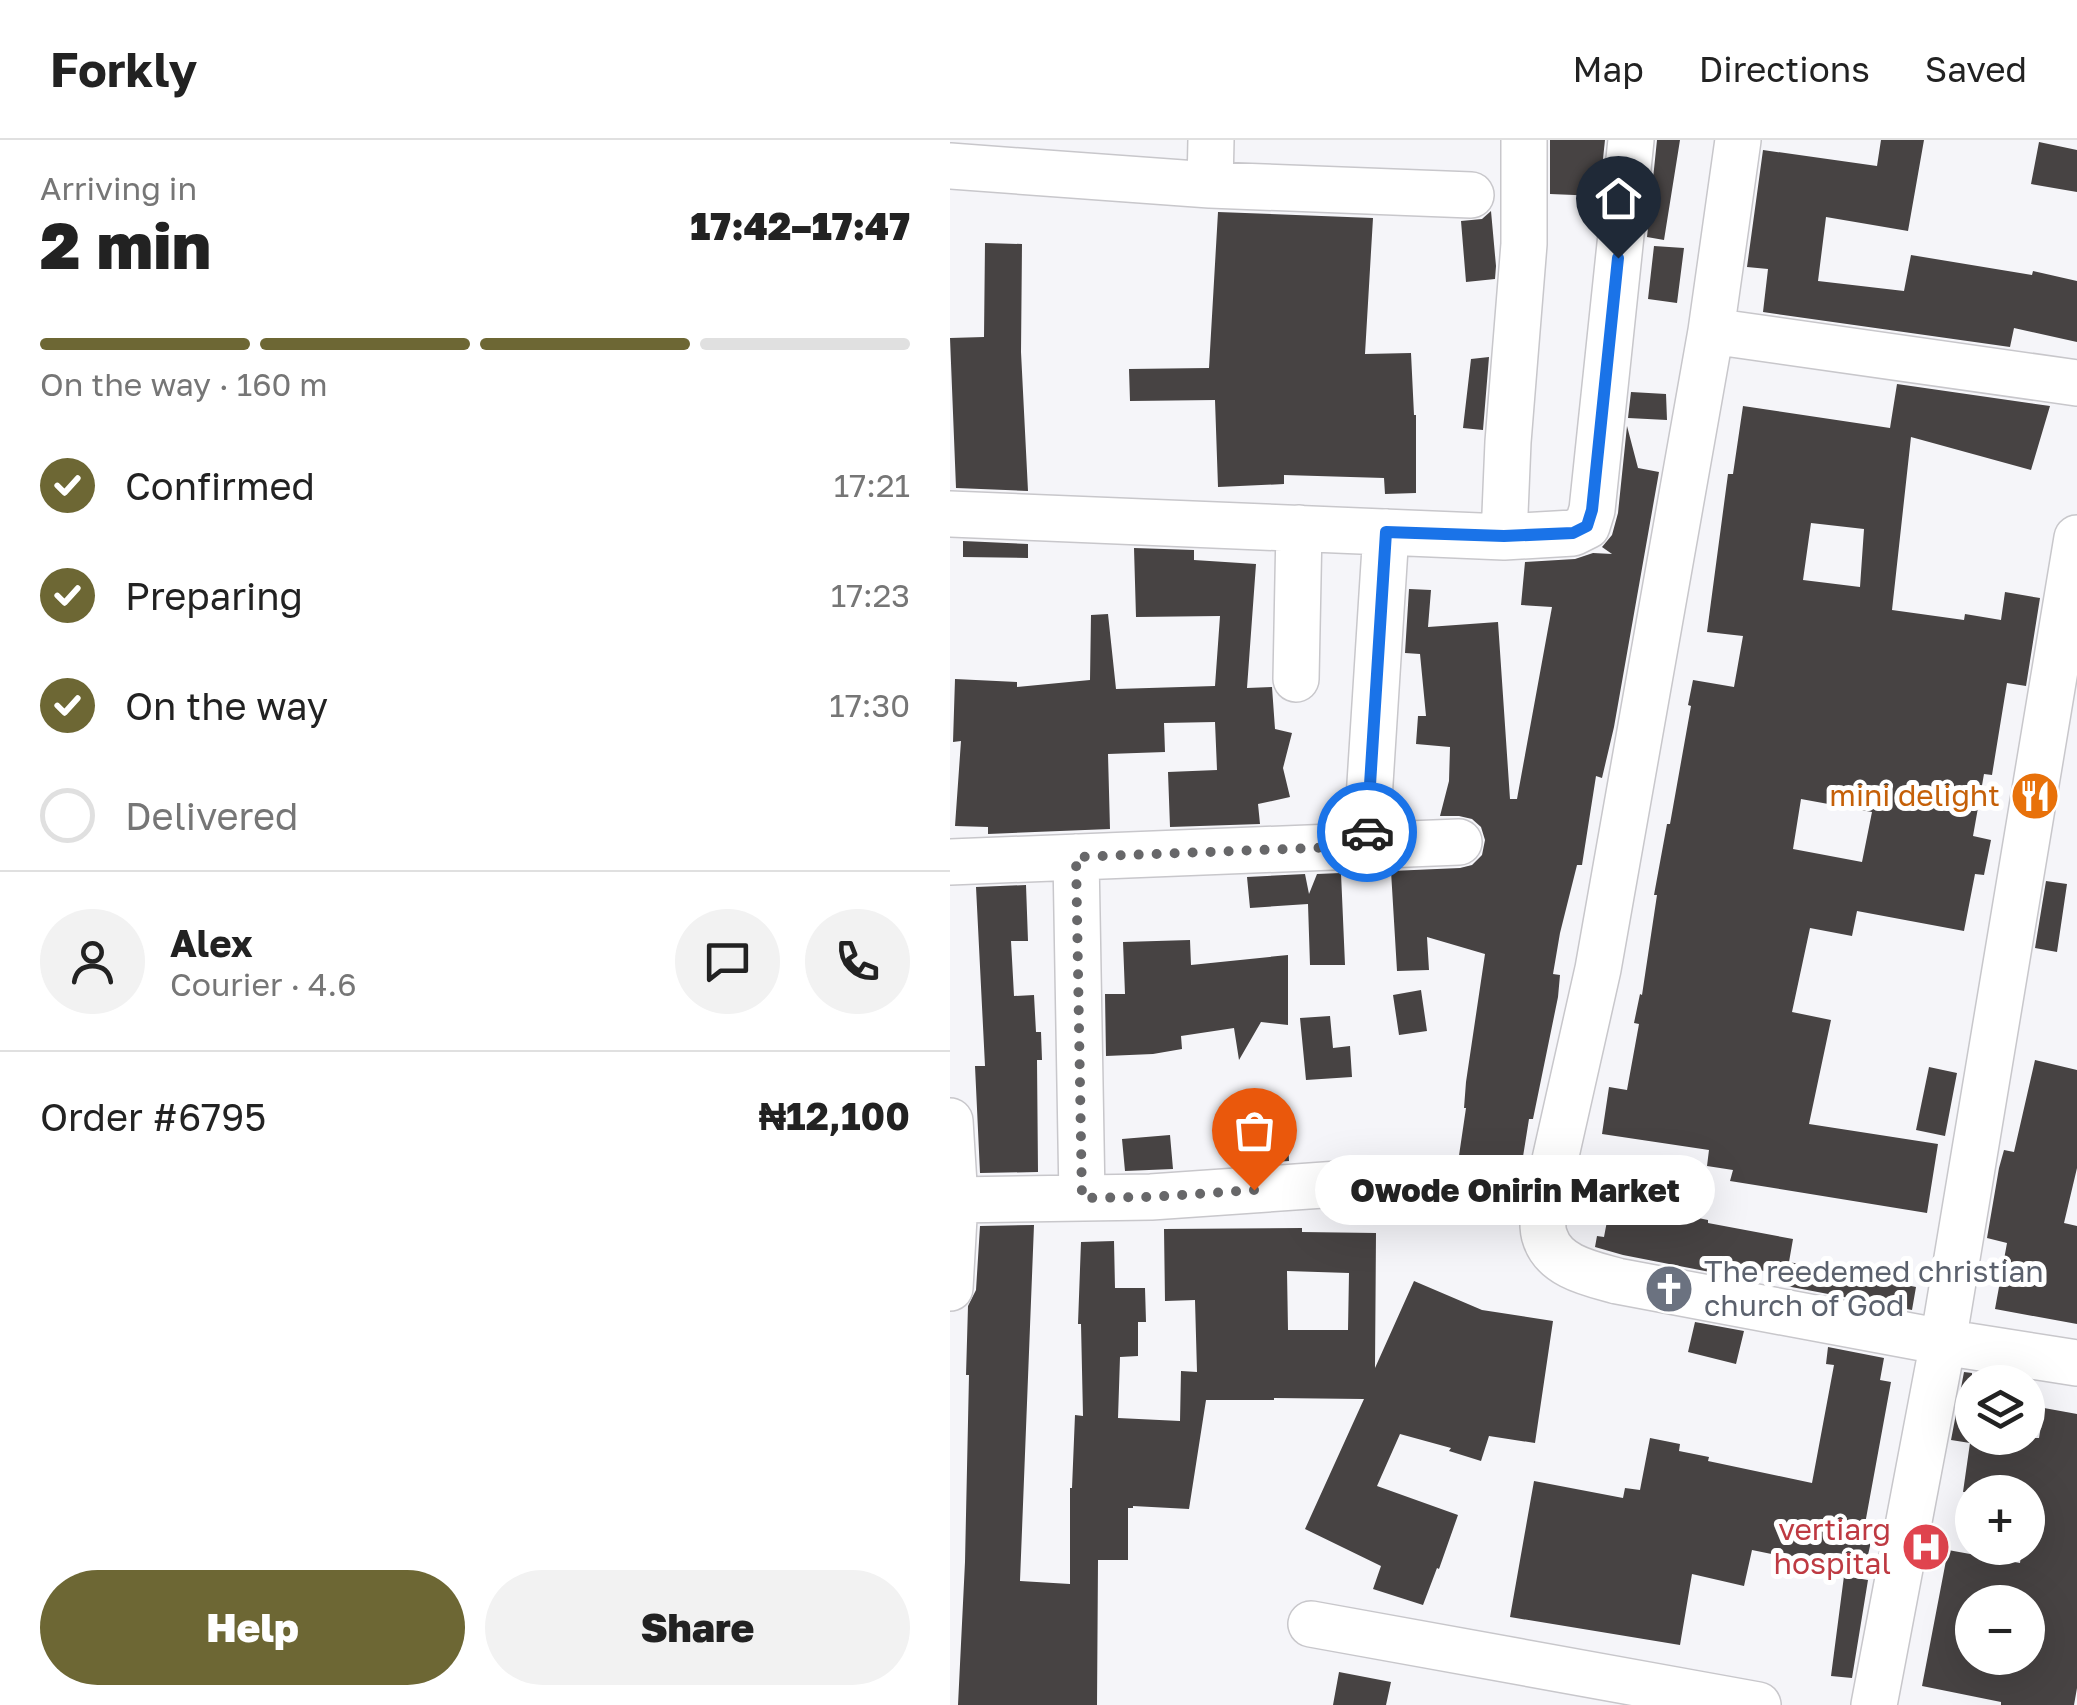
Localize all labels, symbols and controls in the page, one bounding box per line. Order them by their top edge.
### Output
text: Forkly [50,40,197,98]
text: Map [1572,48,1644,90]
text: Directions [1699,48,1870,90]
text: Saved [1925,48,2027,90]
pin [1576,156,1661,259]
text: Arriving in [40,169,197,207]
icon: home [1591,171,1646,226]
text: 17:42–17:47 [690,203,910,248]
text: 2 min [40,205,211,283]
text: On the way · 160 m [40,365,328,403]
icon: check [40,458,95,513]
text: Confirmed [125,463,315,508]
text: 17:21 [834,466,910,504]
icon: check [40,568,95,623]
text: Preparing [125,573,303,618]
text: 17:23 [831,576,910,614]
icon: check [40,678,95,733]
text: On the way [125,683,328,728]
text: 17:30 [829,686,910,724]
restaurant icon: mini delight [2009,770,2061,822]
place label: mini delight [1829,777,2000,813]
courier [1317,782,1417,882]
text: Delivered [125,793,298,838]
icon: car [1340,805,1395,860]
button: person [40,909,145,1014]
button: chat [675,909,780,1014]
button: phone [805,909,910,1014]
text: Alex [170,920,253,965]
text: Courier · 4.6 [170,965,357,1003]
pin [1212,1088,1297,1191]
text: ₦12,100 [759,1093,910,1138]
text: Order #6795 [40,1094,266,1139]
icon: bag [1227,1103,1282,1158]
callout: Owode Onirin Market [1314,1155,1714,1225]
text: Owode Onirin Market [1350,1171,1680,1209]
place label: The reedemed christian church of God [1704,1253,2044,1323]
church icon: The reedemed christian church of God [1643,1263,1695,1315]
map controls [1955,1365,2045,1675]
button: layers [1955,1365,2045,1455]
button: + [1955,1475,2045,1565]
place label: vertiarg hospital [1774,1511,1891,1581]
hospital icon: vertiarg hospital [1900,1521,1952,1573]
button: Help [40,1570,465,1685]
button: Share [485,1570,910,1685]
button: − [1955,1585,2045,1675]

